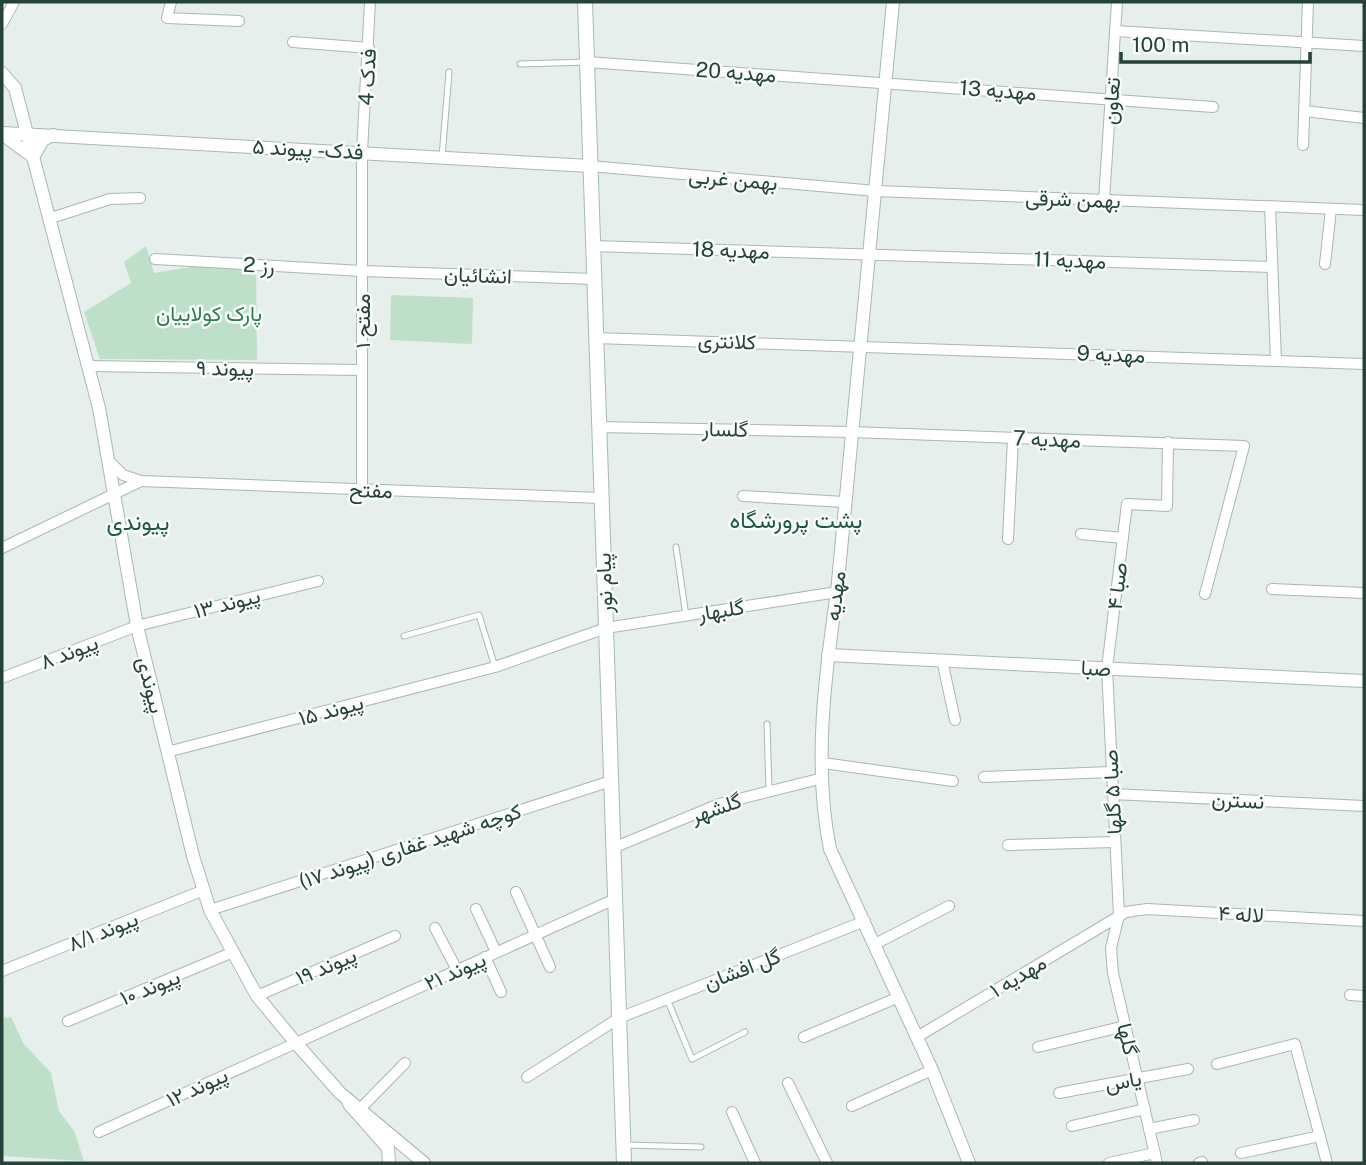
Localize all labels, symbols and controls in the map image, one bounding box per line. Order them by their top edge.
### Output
scale bar [1121,21,1310,65]
text: 100 m [1132,32,1189,57]
street label: فدک 4 [353,48,381,106]
street label: مهدیه 20 [695,57,777,88]
street label: مهدیه 13 [959,75,1037,106]
street label: تعاون [1097,76,1126,126]
street label: فدک - پیوند ۵ [252,134,364,166]
street label: بهمن غربی [687,163,779,196]
street label: بهمن شرقی [1025,185,1121,214]
street label: مهدیه 18 [692,236,770,265]
street label: مهدیه 11 [1033,246,1107,275]
street label: رز 2 [242,252,275,279]
street label: انشائیان [444,261,512,289]
street label: مفتح ۱ [350,294,377,348]
park label: پارک کولاییان [156,301,262,328]
street label: کلانتری [697,327,757,356]
street label: مهدیه 9 [1076,340,1146,369]
street label: پیوند ۹ [196,355,254,383]
street label: گلسار [701,416,748,443]
street label: مهدیه 7 [1013,425,1081,454]
street label: مفتح [349,477,393,505]
district label: پشت پرورشگاه [730,506,862,536]
district label: پیوندی [107,508,169,538]
street label: پیام نور [590,552,620,615]
street label: صبا ۴ [1102,561,1132,611]
street label: مهدیه [820,570,851,623]
street label: پیوند ۱۳ [191,583,263,625]
street label: گلبهار [695,594,746,627]
street label: پیوند ۸ [37,630,102,676]
street label: پیوندی [130,654,170,716]
street label: صبا [1080,655,1112,681]
street label: پیوند ۱۵ [296,689,367,733]
street label: صبا ۵ گلها [1097,749,1128,835]
street label: نسترن [1211,786,1265,815]
street label: گلشهر [686,788,745,830]
street label: کوچه شهید غفاری (پیوند ۱۷) [296,798,525,896]
street label: لاله ۴ [1217,900,1265,928]
street label: پیوند ۸/۱ [64,906,142,958]
street label: پیوند ۱۹ [292,942,361,992]
street label: گل افشان [700,943,784,995]
street label: پیوند ۲۱ [420,946,490,997]
street label: مهدیه ۱ [985,949,1051,1003]
street label: پیوند ۱۰ [116,964,184,1012]
street label: گلها [1111,1021,1144,1058]
street label: پیوند ۱۲ [162,1062,232,1114]
street label: یاس [1103,1065,1143,1097]

